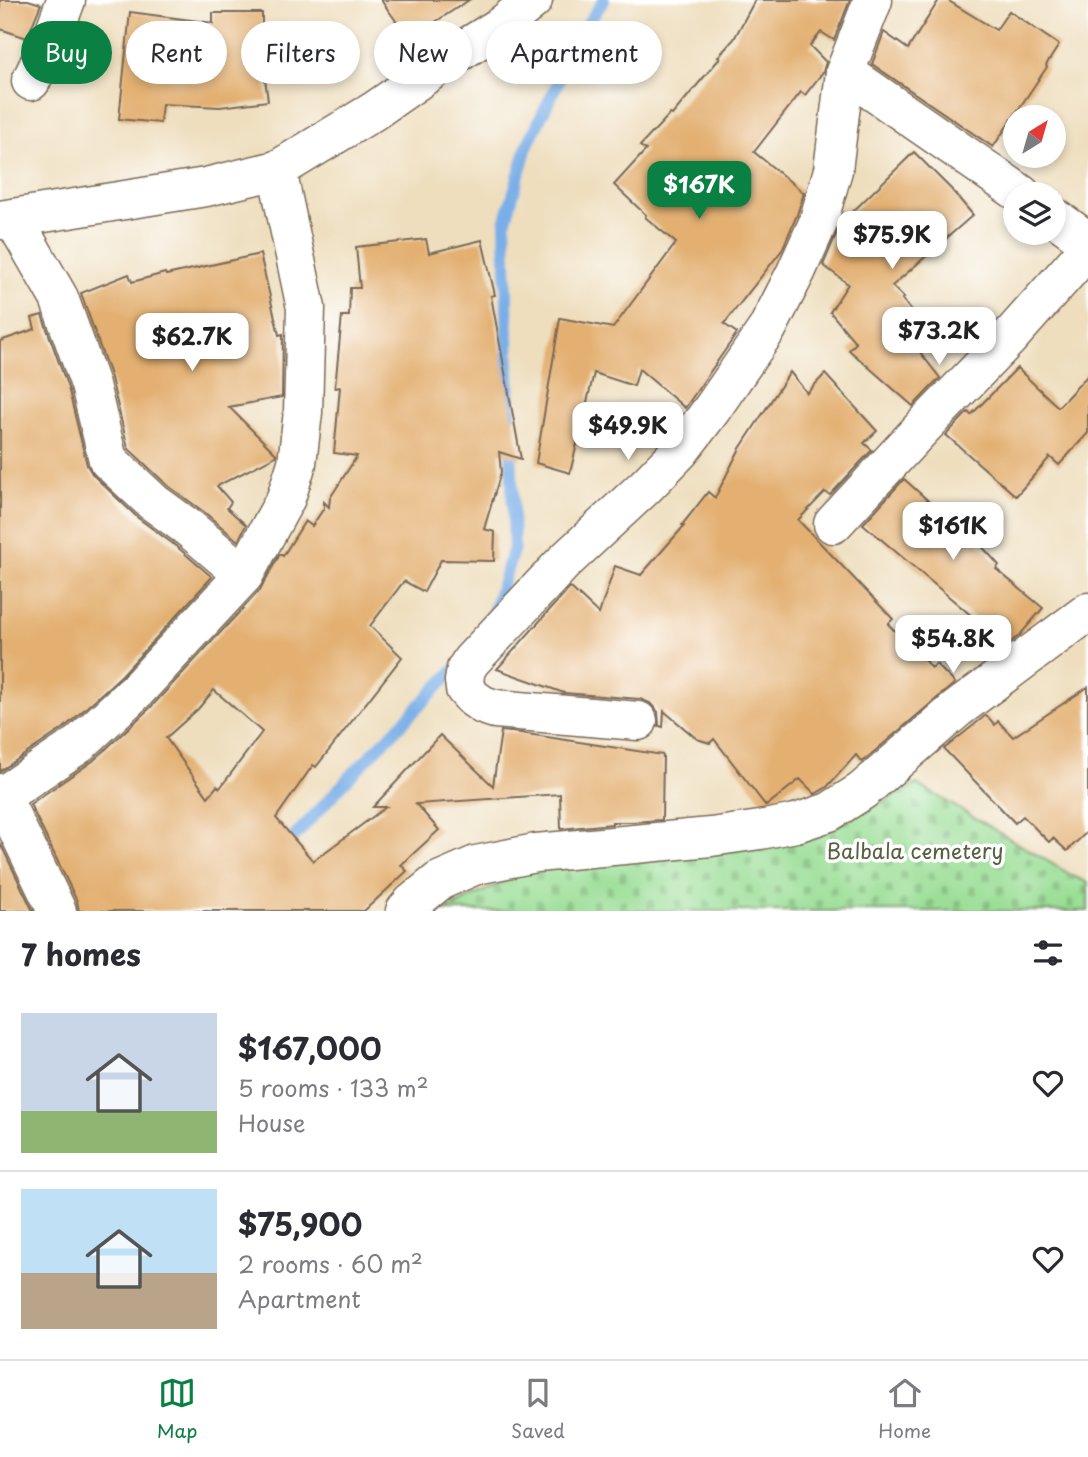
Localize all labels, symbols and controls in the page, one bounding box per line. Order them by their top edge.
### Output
chip: Buy [21,21,112,84]
chip: Rent [126,21,227,84]
chip: Filters [241,21,360,84]
chip: New [374,21,472,84]
chip: Apartment [486,21,662,84]
north arrow [1003,105,1066,168]
map controls [1003,105,1066,245]
pin: $167K [650,162,748,221]
text: $167K [663,166,735,201]
button: layers [1003,182,1066,245]
pin: $75.9K [835,212,949,271]
text: $75.9K [853,216,931,251]
pin: $73.2K [882,308,996,367]
text: $73.2K [898,312,980,347]
pin: $62.7K [135,314,249,373]
text: $62.7K [152,318,232,353]
pin: $49.9K [571,402,685,462]
text: $49.9K [588,407,668,442]
pin: $161K [904,503,1002,562]
text: $161K [919,507,987,542]
pin: $54.8K [896,616,1010,675]
text: $54.8K [911,620,995,655]
park label: Balbala cemetery [827,834,1003,866]
text: 7 homes [21,931,141,976]
icon: filters [1029,934,1067,972]
text: $167,000 [238,1025,382,1070]
icon: home [77,1041,161,1125]
icon: heart [1029,1064,1067,1102]
text: 5 rooms · 133 m² [238,1070,429,1105]
text: House [238,1105,305,1140]
text: $75,900 [238,1201,362,1246]
icon: home [77,1217,161,1301]
icon: heart [1029,1240,1067,1278]
text: 2 rooms · 60 m² [238,1246,423,1281]
text: Apartment [238,1281,361,1316]
tab: Map [157,1374,197,1444]
tab: Saved [511,1374,565,1444]
tab: Home [878,1374,931,1444]

